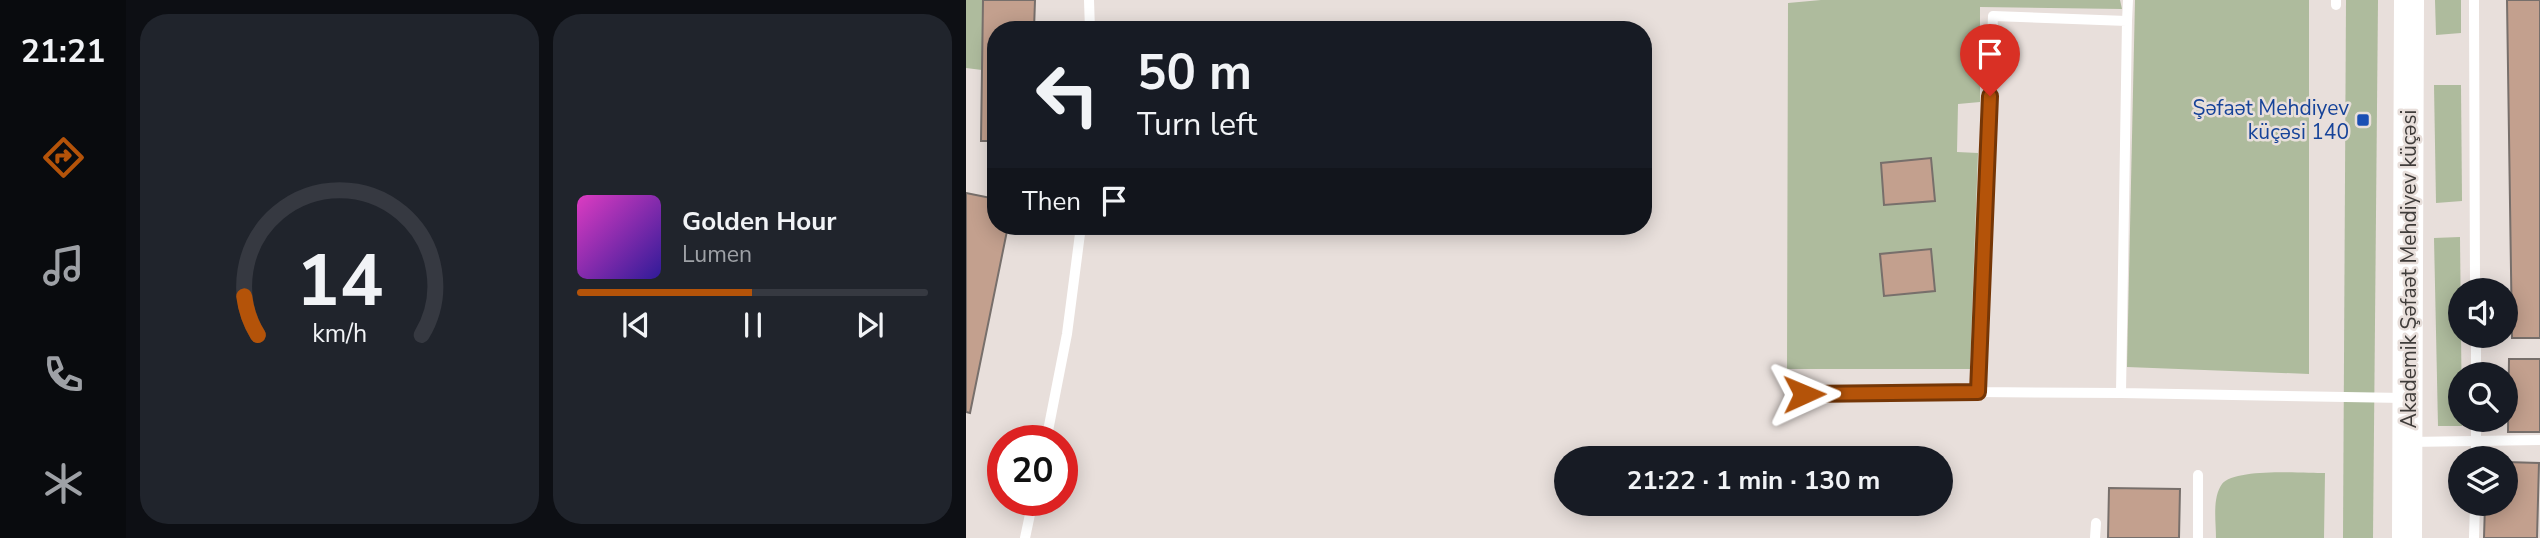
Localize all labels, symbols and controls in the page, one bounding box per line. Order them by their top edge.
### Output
pin [1960,24,2020,96]
text: 21:21 [21,30,105,73]
icon: arrive [1971,35,2009,73]
text: 50 m [1137,39,1252,106]
icon: left [1022,49,1113,140]
place label: Şəfaət Mehdiyev küçəsi 140 [2193,94,2349,146]
text: Turn left [1137,103,1257,146]
street label: Akademik Şəfaət Mehdiyev küçəsi [2395,110,2423,428]
marker: Şəfaət Mehdiyev küçəsi 140 [2355,112,2371,128]
icon: directions [39,133,88,182]
icon: arrive [1095,182,1133,220]
text: Then [1022,184,1081,219]
text: Golden Hour [682,204,837,239]
text: 14 [296,231,383,331]
text: Lumen [682,239,752,270]
icon: music [39,241,88,290]
map controls [2448,278,2518,516]
button: sound [2448,278,2518,348]
icon: previous [617,306,655,344]
icon: pause [734,306,772,344]
icon: next [851,306,889,344]
text: km/h [312,317,367,351]
icon: phone [39,350,88,399]
position arrow [1767,357,1841,431]
button: search [2448,362,2518,432]
speed limit sign: 20 [987,425,1078,516]
button: layers [2448,446,2518,516]
icon: climate [39,459,88,508]
text: 21:22 · 1 min · 130 m [1627,463,1880,498]

